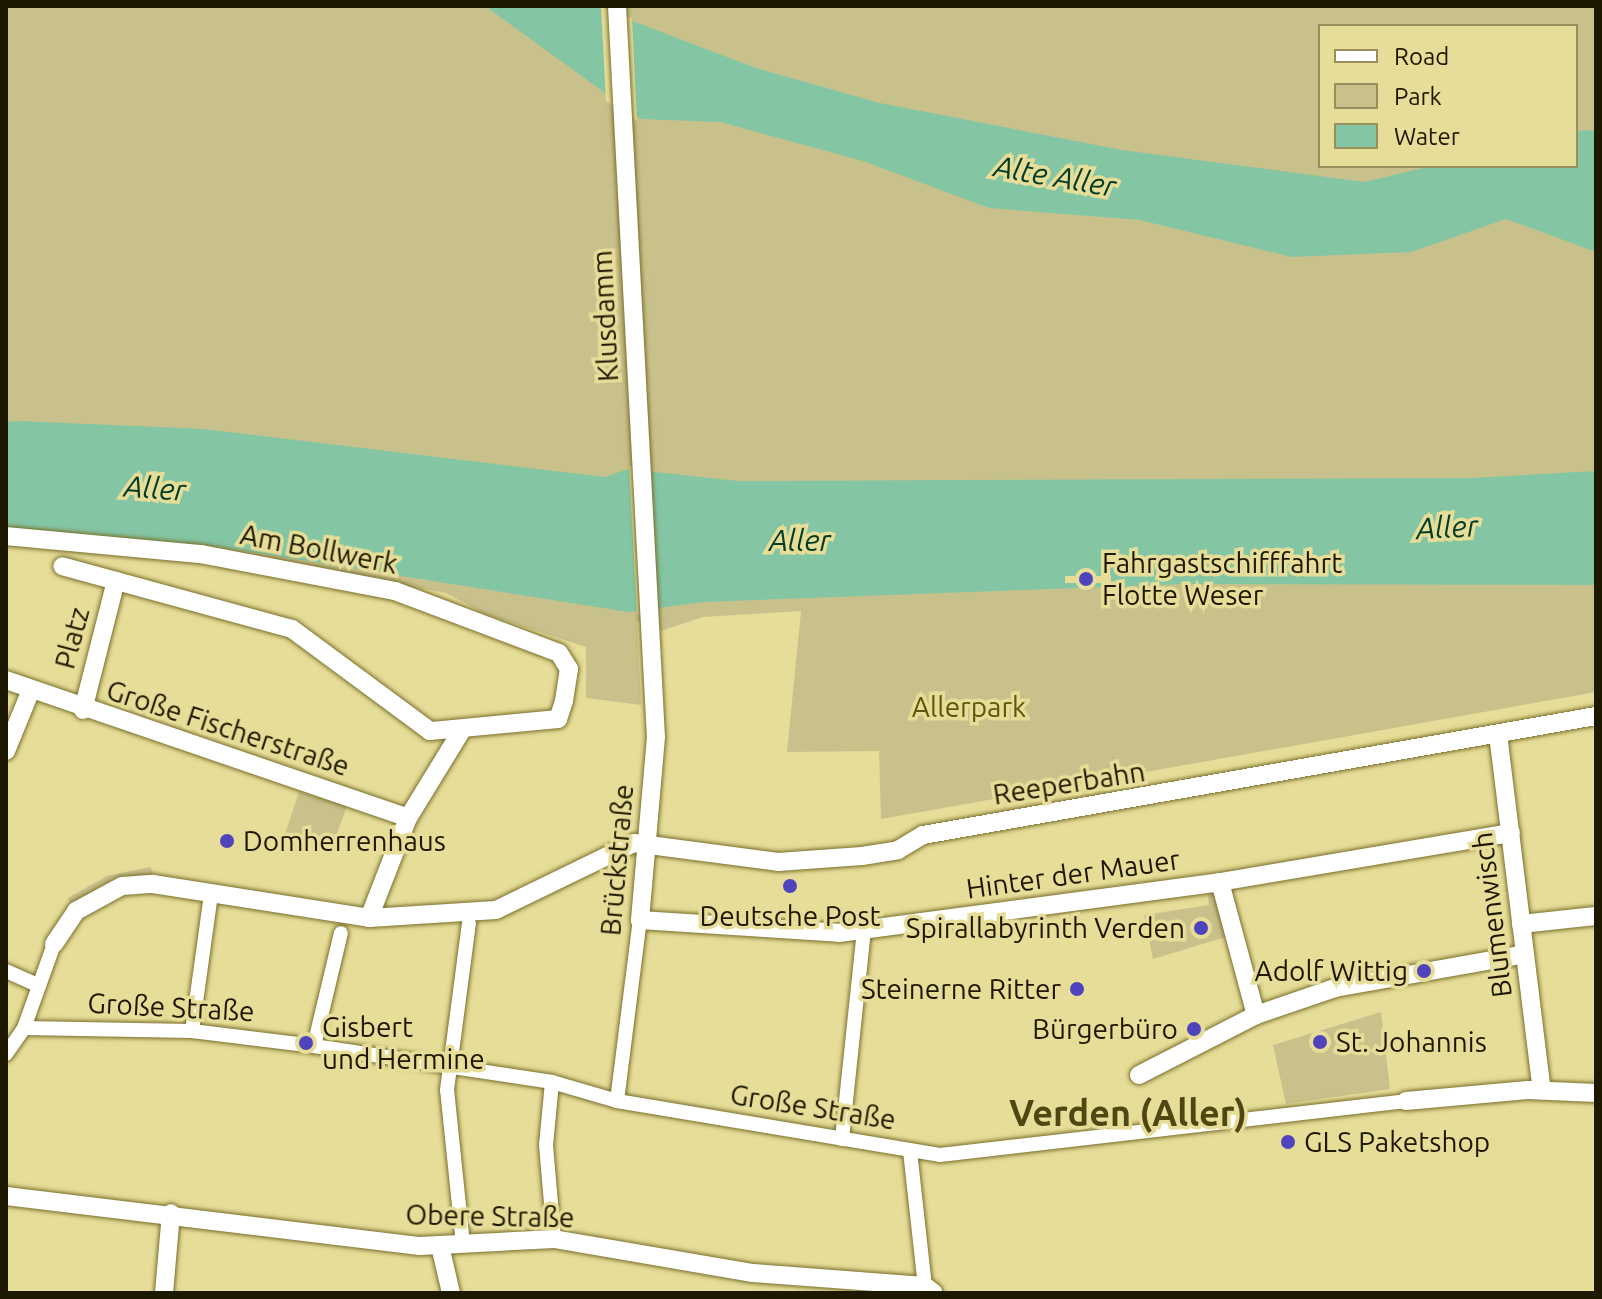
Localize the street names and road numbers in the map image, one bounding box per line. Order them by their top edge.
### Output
street label: Klusdamm [585,249,625,383]
street label: Am Bollwerk [238,517,400,581]
street label: Platz [48,604,96,672]
street label: Große Fischerstraße [102,673,354,783]
street label: Reeperbahn [991,754,1147,812]
street label: Brückstraße [594,783,640,937]
street label: Blumenwisch [1465,830,1519,1000]
street label: Hinter der Mauer [964,842,1182,906]
street label: Große Straße [87,986,255,1028]
street label: Große Straße [728,1077,898,1137]
street label: Obere Straße [405,1198,575,1234]

